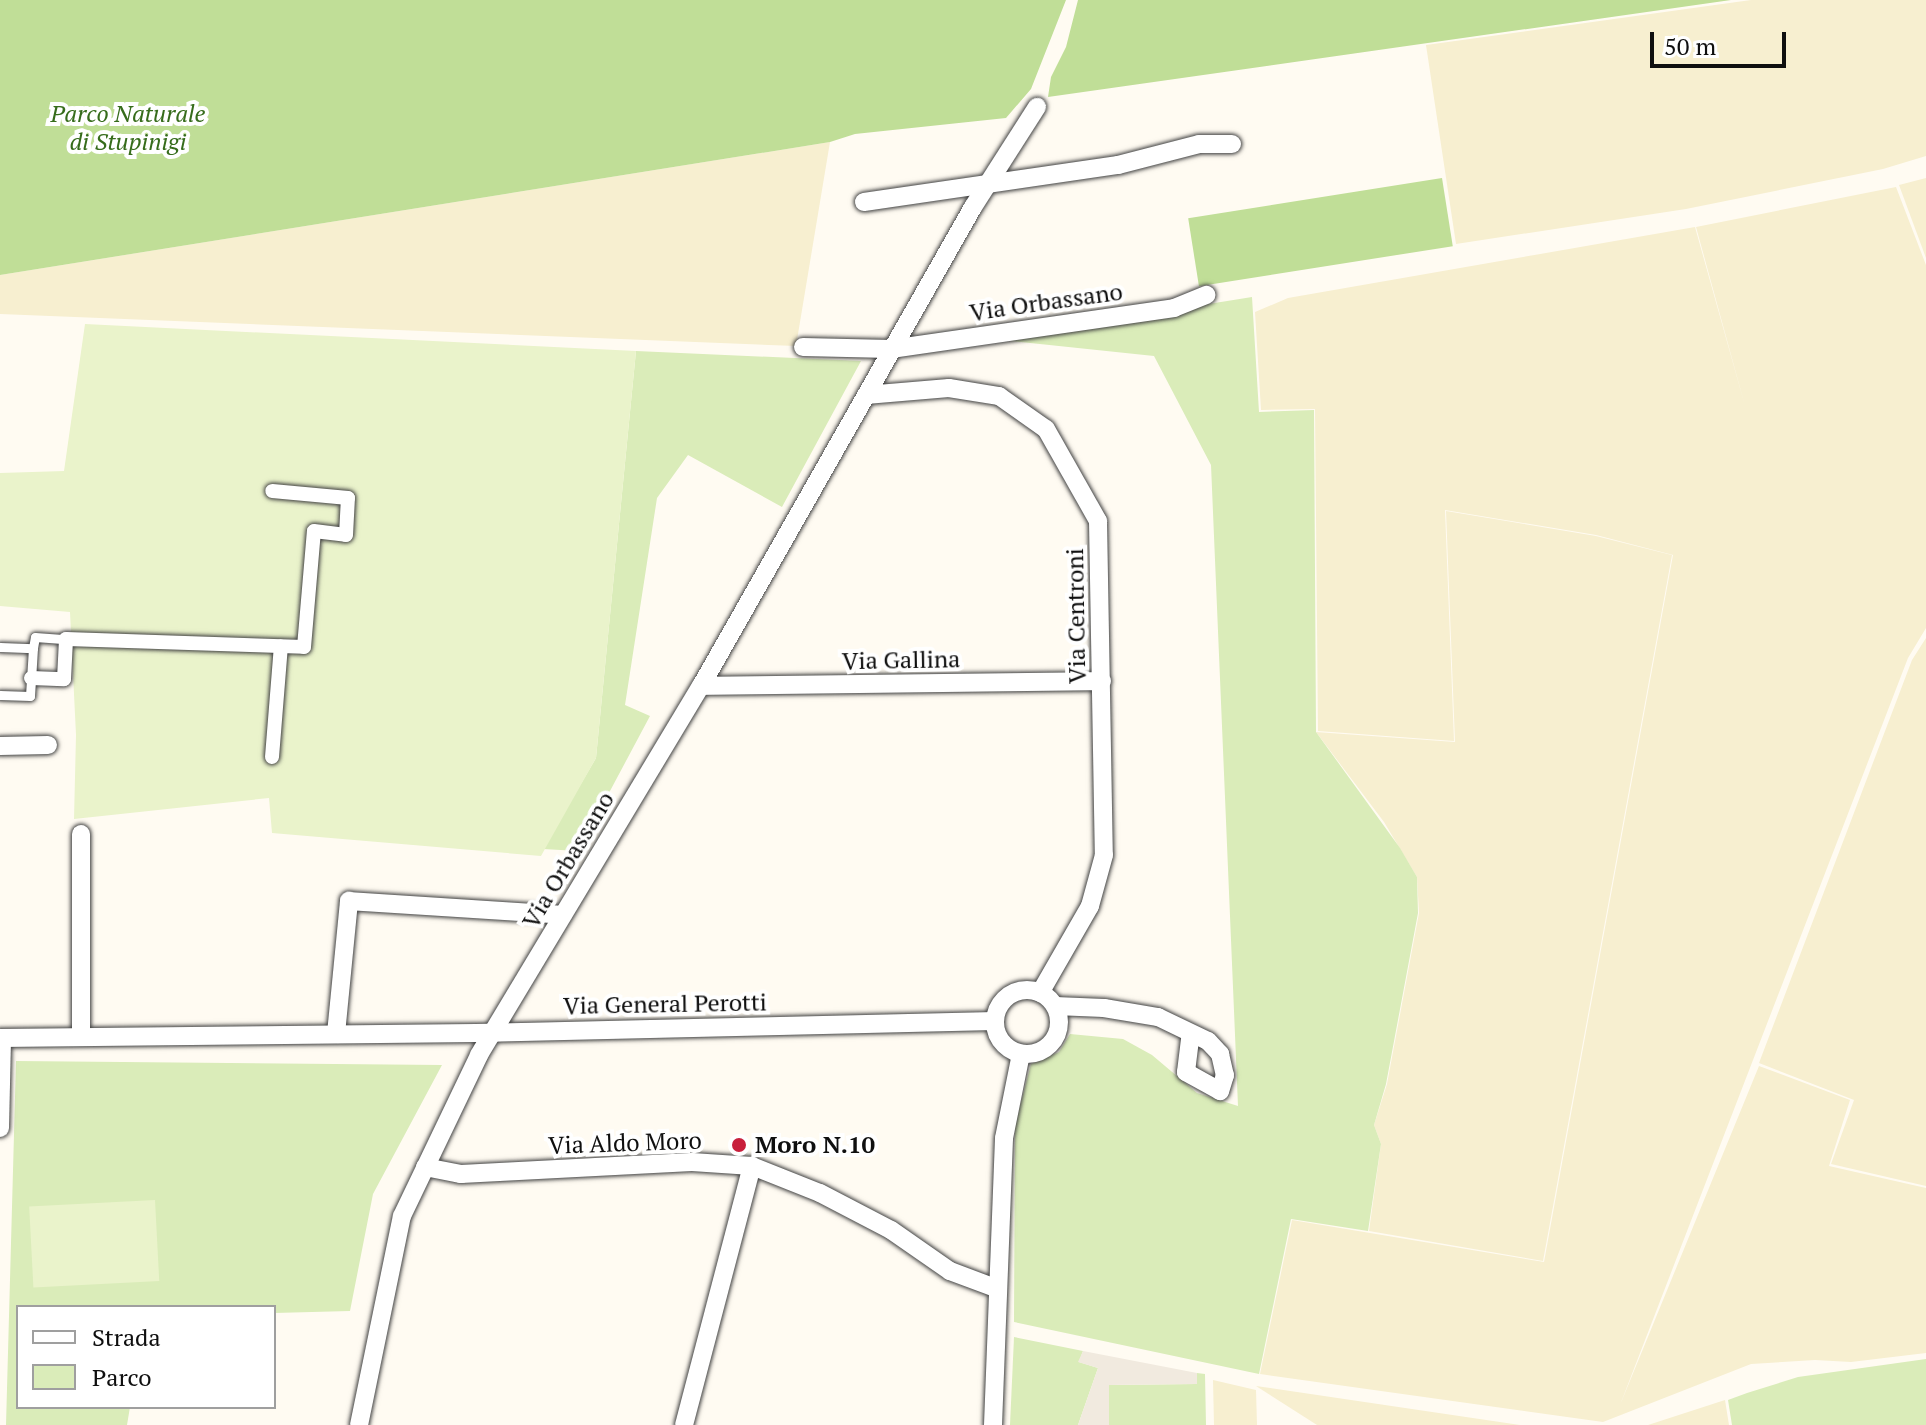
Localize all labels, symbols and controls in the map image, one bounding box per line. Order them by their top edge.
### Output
scale bar [1654,16,1790,66]
text: 50 m [1664,30,1716,62]
park label: Parco Naturale di Stupinigi [50,100,206,156]
street label: Via Orbassano [968,277,1124,327]
street label: Via Centroni [1060,548,1092,684]
street label: Via Gallina [842,645,960,675]
street label: Via Orbassano [516,786,620,934]
street label: Via General Perotti [563,988,767,1020]
street label: Via Aldo Moro [547,1126,703,1160]
place label: Moro N.10 [755,1131,875,1159]
marker: Moro N.10 [730,1136,748,1154]
legend [16,1305,276,1409]
text: Strada [92,1321,161,1353]
text: Parco [92,1361,152,1393]

